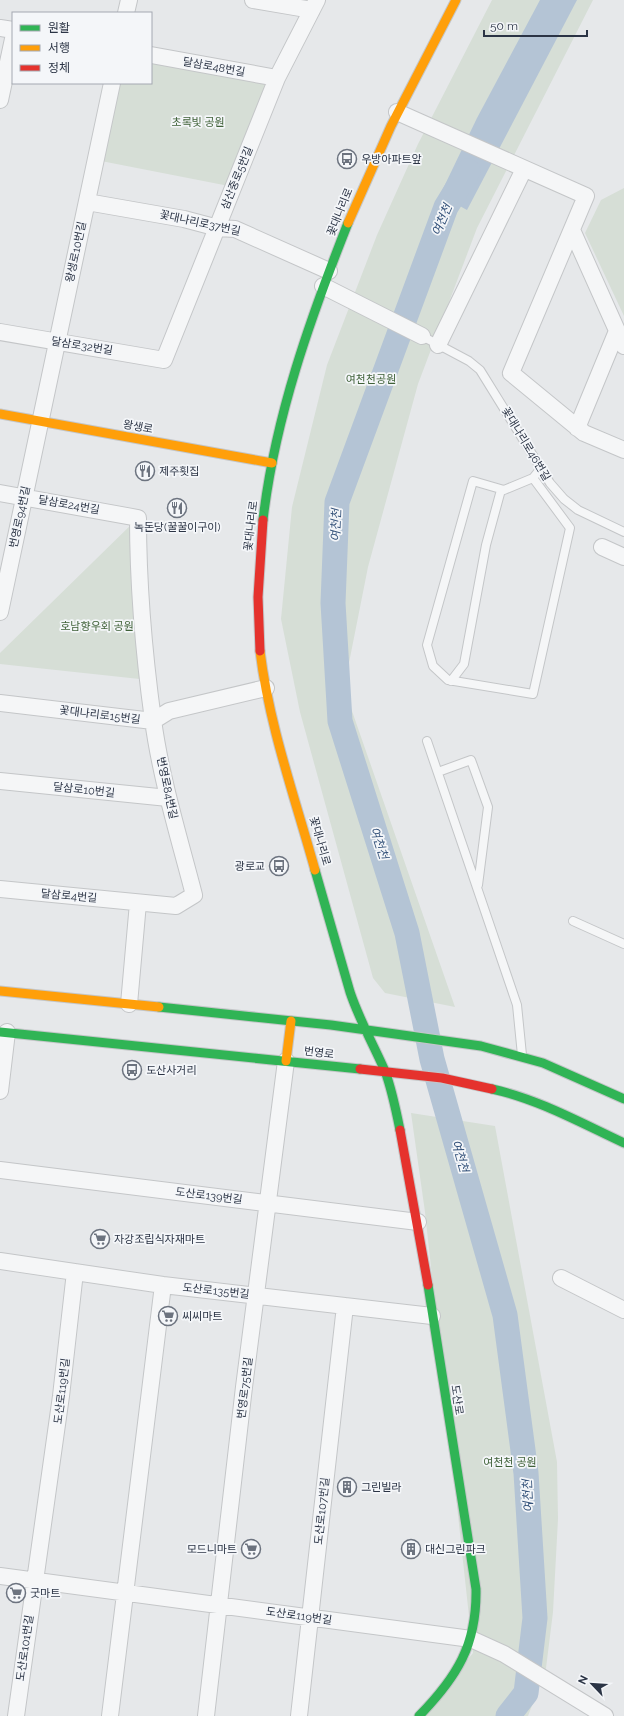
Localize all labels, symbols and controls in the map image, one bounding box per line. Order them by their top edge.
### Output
legend [12,12,152,84]
scale bar [484,12,587,38]
text: 50 m [490,19,518,33]
text: 원활 [48,21,70,35]
text: 서행 [48,41,70,55]
street label: 달삼로48번길 [182,55,246,79]
text: 정체 [48,61,70,75]
park label: 초록빛 공원 [171,116,225,129]
street label: 삼산중로5번길 [218,145,256,211]
bus stop icon: 우방아파트앞 [336,148,358,170]
place label: 우방아파트앞 [361,153,422,166]
street label: 꽃대나리로 [324,186,356,238]
water label: 여천천 [429,200,456,238]
street label: 꽃대나리로37번길 [158,208,242,238]
street label: 왕생로10번길 [63,220,89,284]
street label: 달삼로32번길 [50,335,114,357]
park label: 여천천공원 [346,373,396,386]
street label: 꽃대나리로46번길 [499,405,553,483]
street label: 왕생로 [122,418,154,436]
restaurant icon: 제주횟집 [134,460,156,482]
place label: 제주횟집 [159,465,199,478]
street label: 번영로94번길 [7,485,33,549]
street label: 달삼로24번길 [37,493,101,517]
restaurant icon: 녹돈당(꿀꿀이구이) [166,497,188,519]
street label: 꽃대나리로 [241,500,261,552]
water label: 여천천 [328,506,344,542]
place label: 녹돈당(꿀꿀이구이) [134,521,220,534]
park label: 호남향우회 공원 [60,620,134,633]
street label: 꽃대나리로15번길 [59,704,141,726]
street label: 번영로84번길 [154,756,180,820]
street label: 달삼로10번길 [52,780,116,800]
street label: 꽃대나리로 [307,815,333,867]
water label: 여천천 [367,825,391,863]
bus stop icon: 광로교 [268,855,290,877]
place label: 광로교 [235,860,265,873]
street label: 달삼로4번길 [40,887,98,905]
street label: 번영로 [303,1045,335,1061]
bus stop icon: 도산사거리 [121,1059,143,1081]
place label: 도산사거리 [146,1064,197,1077]
water label: 여천천 [449,1138,472,1176]
street label: 도산로139번길 [175,1185,243,1207]
supermarket icon: 자강조립식자재마트 [89,1228,111,1250]
place label: 자강조립식자재마트 [114,1233,205,1246]
street label: 도산로135번길 [182,1281,250,1301]
supermarket icon: 씨씨마트 [157,1305,179,1327]
place label: 씨씨마트 [182,1310,222,1323]
street label: 번영로75번길 [235,1356,255,1420]
street label: 도산로119번길 [51,1357,73,1425]
street label: 도산로 [448,1384,466,1416]
park label: 여천천 공원 [483,1456,537,1469]
building icon: 그린빌라 [336,1476,358,1498]
street label: 도산로107번길 [312,1477,332,1545]
water label: 여천천 [520,1477,536,1513]
place label: 그린빌라 [361,1481,401,1494]
supermarket icon: 모드니마트 [240,1538,262,1560]
building icon: 대신그린파크 [400,1538,422,1560]
place label: 모드니마트 [186,1543,237,1556]
place label: 대신그린파크 [425,1543,486,1556]
supermarket icon: 굿마트 [5,1582,27,1604]
place label: 굿마트 [30,1587,60,1600]
street label: 도산로119번길 [265,1605,333,1627]
street label: 도산로101번길 [14,1614,36,1682]
north arrow [572,1664,612,1704]
text: N [576,1673,591,1687]

